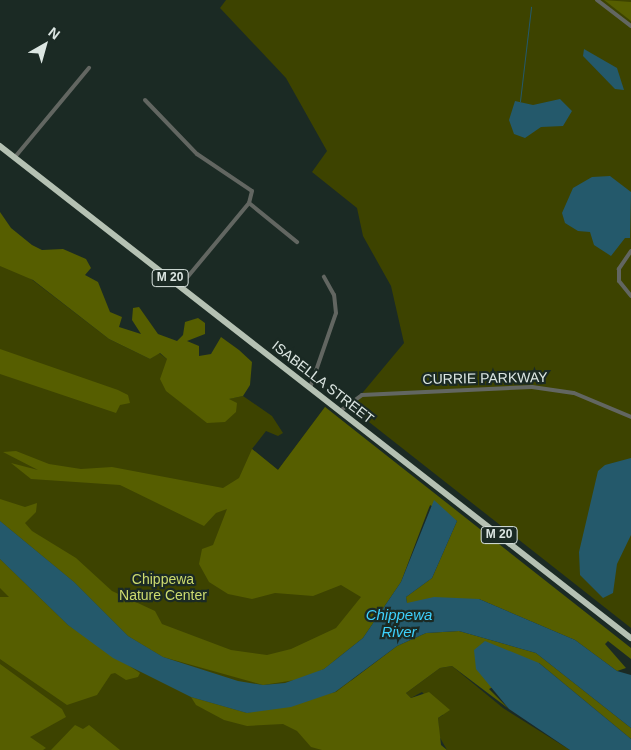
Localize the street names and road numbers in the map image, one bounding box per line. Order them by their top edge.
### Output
road number: M 20 [151,268,189,288]
street label: ISABELLA STREET [268,337,378,427]
street label: CURRIE PARKWAY [422,369,548,387]
road number: M 20 [480,526,518,544]

